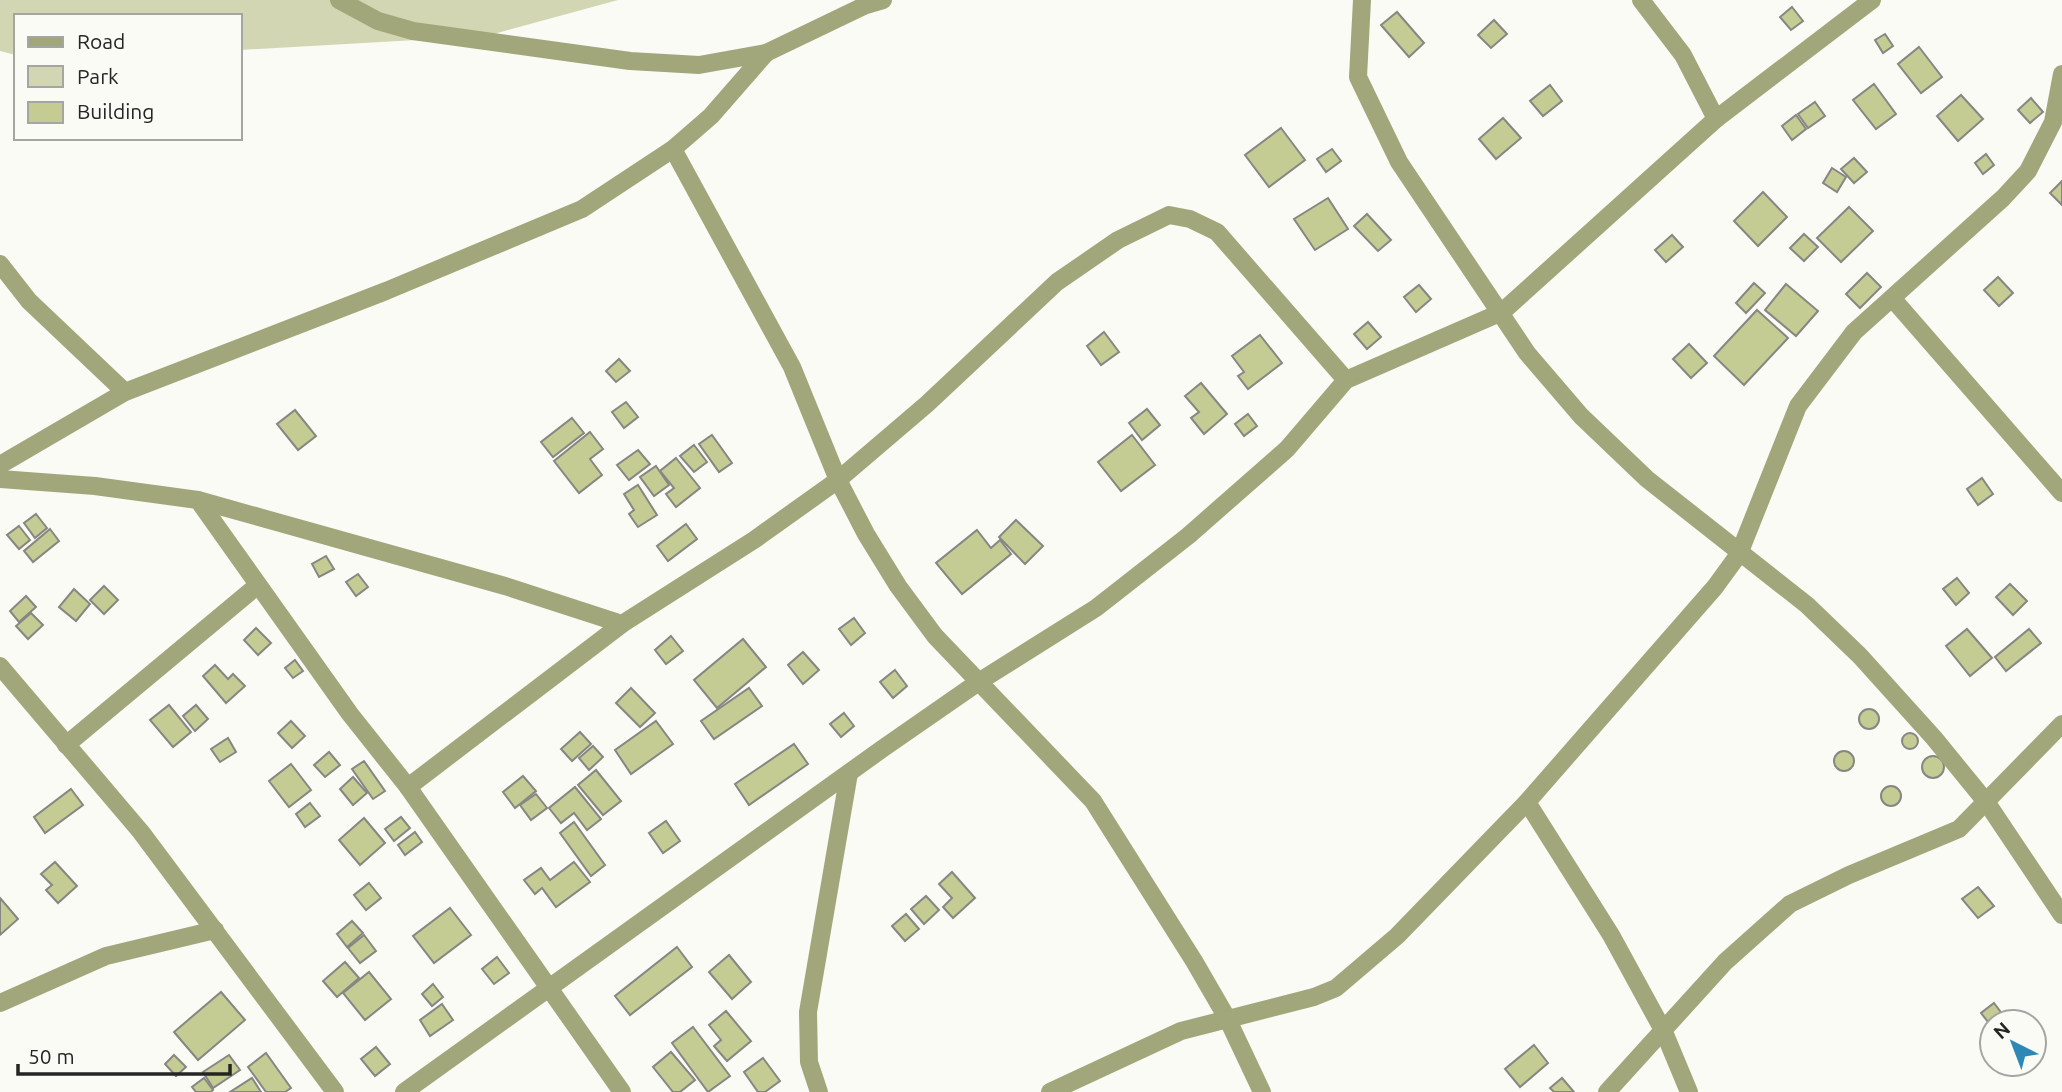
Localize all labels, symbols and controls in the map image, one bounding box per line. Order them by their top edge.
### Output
legend [14,14,242,140]
text: Road [77,29,125,53]
text: Park [77,64,119,88]
text: Building [77,99,154,123]
north arrow [1978,1008,2048,1078]
text: N [1989,1017,2014,1043]
scale bar [18,1032,229,1076]
text: 50 m [28,1044,75,1068]

